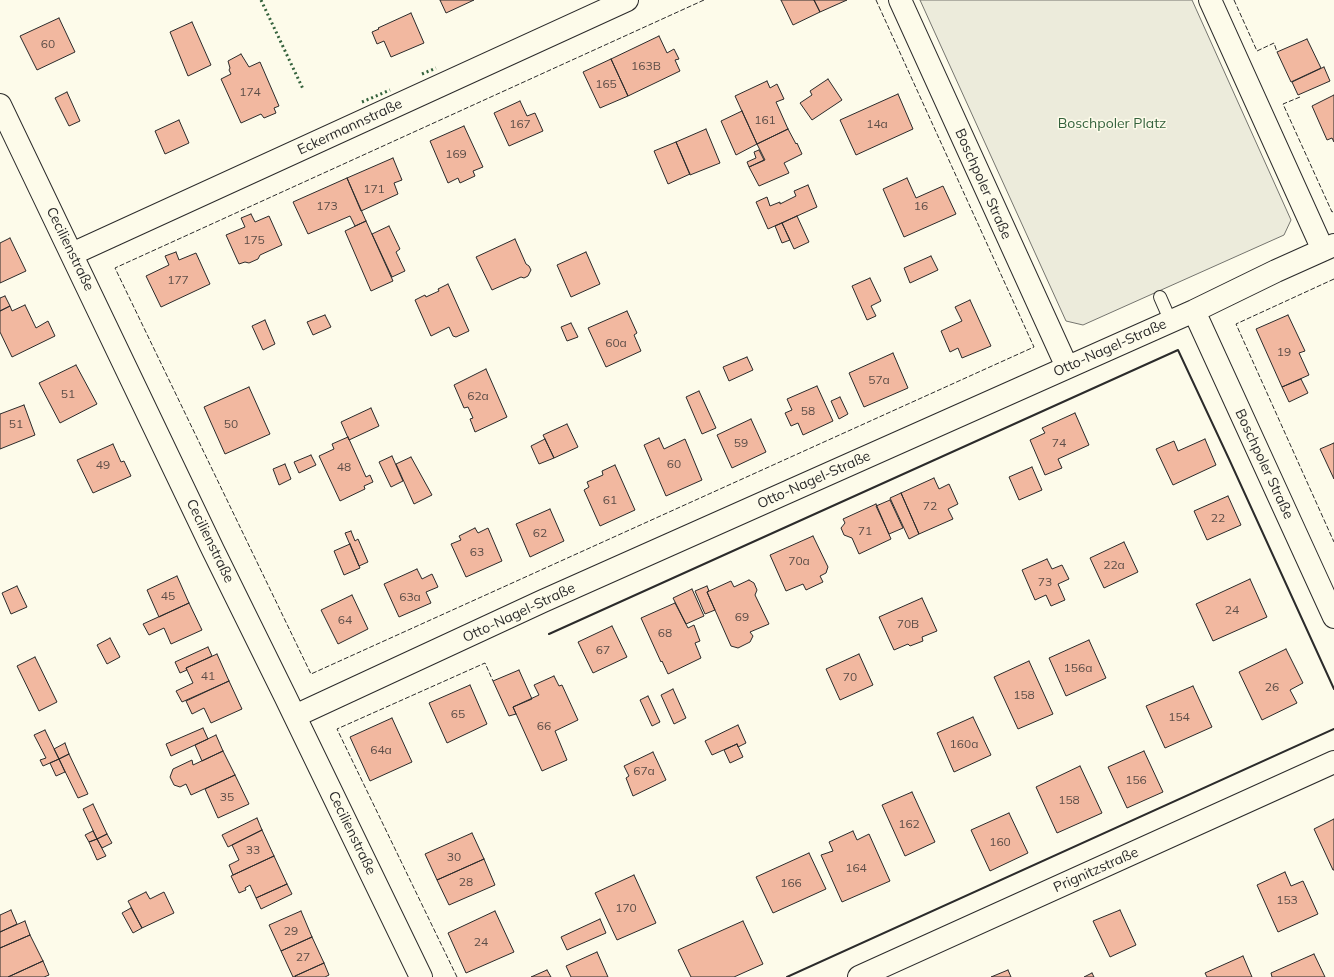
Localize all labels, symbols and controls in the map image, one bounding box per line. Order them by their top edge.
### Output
house number: 60 [41,37,55,51]
house number: 163B [631,59,661,73]
house number: 165 [595,77,617,91]
house number: 174 [239,85,261,99]
street label: Eckermannstraße [295,95,405,159]
house number: 161 [754,113,776,127]
park label: Boschpoler Platz [1058,116,1166,132]
house number: 167 [509,117,531,131]
house number: 14a [866,117,888,131]
street label: Boschpoler Straße [951,126,1015,242]
house number: 169 [445,147,467,161]
house number: 171 [363,182,385,196]
house number: 173 [316,199,338,213]
house number: 16 [914,199,928,213]
street label: Cecilienstraße [42,204,98,294]
house number: 175 [243,233,265,247]
house number: 177 [167,273,189,287]
street label: Otto-Nagel-Straße [1051,316,1169,380]
house number: 60a [605,336,627,350]
house number: 19 [1277,345,1291,359]
house number: 57a [868,373,890,387]
house number: 51 [61,387,75,401]
house number: 62a [467,389,489,403]
house number: 58 [801,404,815,418]
street label: Boschpoler Straße [1231,406,1297,522]
house number: 51 [9,417,23,431]
house number: 50 [224,417,238,431]
house number: 59 [734,436,748,450]
house number: 74 [1052,436,1066,450]
street label: Otto-Nagel-Straße [755,448,873,512]
house number: 60 [667,457,681,471]
house number: 49 [96,458,110,472]
house number: 48 [337,460,351,474]
house number: 61 [603,493,617,507]
street label: Cecilienstraße [182,496,238,586]
house number: 72 [923,499,937,513]
house number: 22 [1211,511,1225,525]
house number: 71 [858,524,872,538]
house number: 62 [533,526,547,540]
house number: 63 [470,545,484,559]
house number: 70a [788,554,810,568]
house number: 22a [1103,558,1125,572]
house number: 73 [1038,575,1052,589]
street label: Otto-Nagel-Straße [460,580,578,646]
house number: 45 [161,589,175,603]
house number: 63a [399,590,421,604]
house number: 24 [1225,603,1239,617]
house number: 69 [735,610,749,624]
house number: 64 [338,613,352,627]
house number: 70B [897,617,919,631]
house number: 68 [658,626,672,640]
house number: 67 [596,643,610,657]
house number: 156a [1064,661,1092,675]
house number: 41 [201,669,215,683]
house number: 70 [843,670,857,684]
house number: 26 [1265,680,1279,694]
house number: 158 [1013,688,1035,702]
house number: 65 [451,707,465,721]
house number: 154 [1168,710,1190,724]
house number: 66 [537,719,551,733]
house number: 160a [950,737,978,751]
house number: 64a [370,743,392,757]
house number: 67a [633,764,655,778]
house number: 156 [1125,773,1147,787]
street label: Cecilienstraße [324,788,380,878]
house number: 35 [220,790,234,804]
house number: 158 [1058,793,1080,807]
house number: 162 [898,817,920,831]
house number: 160 [989,835,1011,849]
house number: 33 [246,843,260,857]
street label: Prignitzstraße [1051,844,1141,896]
house number: 30 [447,850,461,864]
house number: 164 [845,861,867,875]
house number: 28 [459,875,473,889]
house number: 166 [780,876,802,890]
house number: 153 [1276,893,1298,907]
house number: 170 [615,901,637,915]
house number: 29 [284,924,298,938]
house number: 24 [474,935,488,949]
house number: 27 [296,950,310,964]

